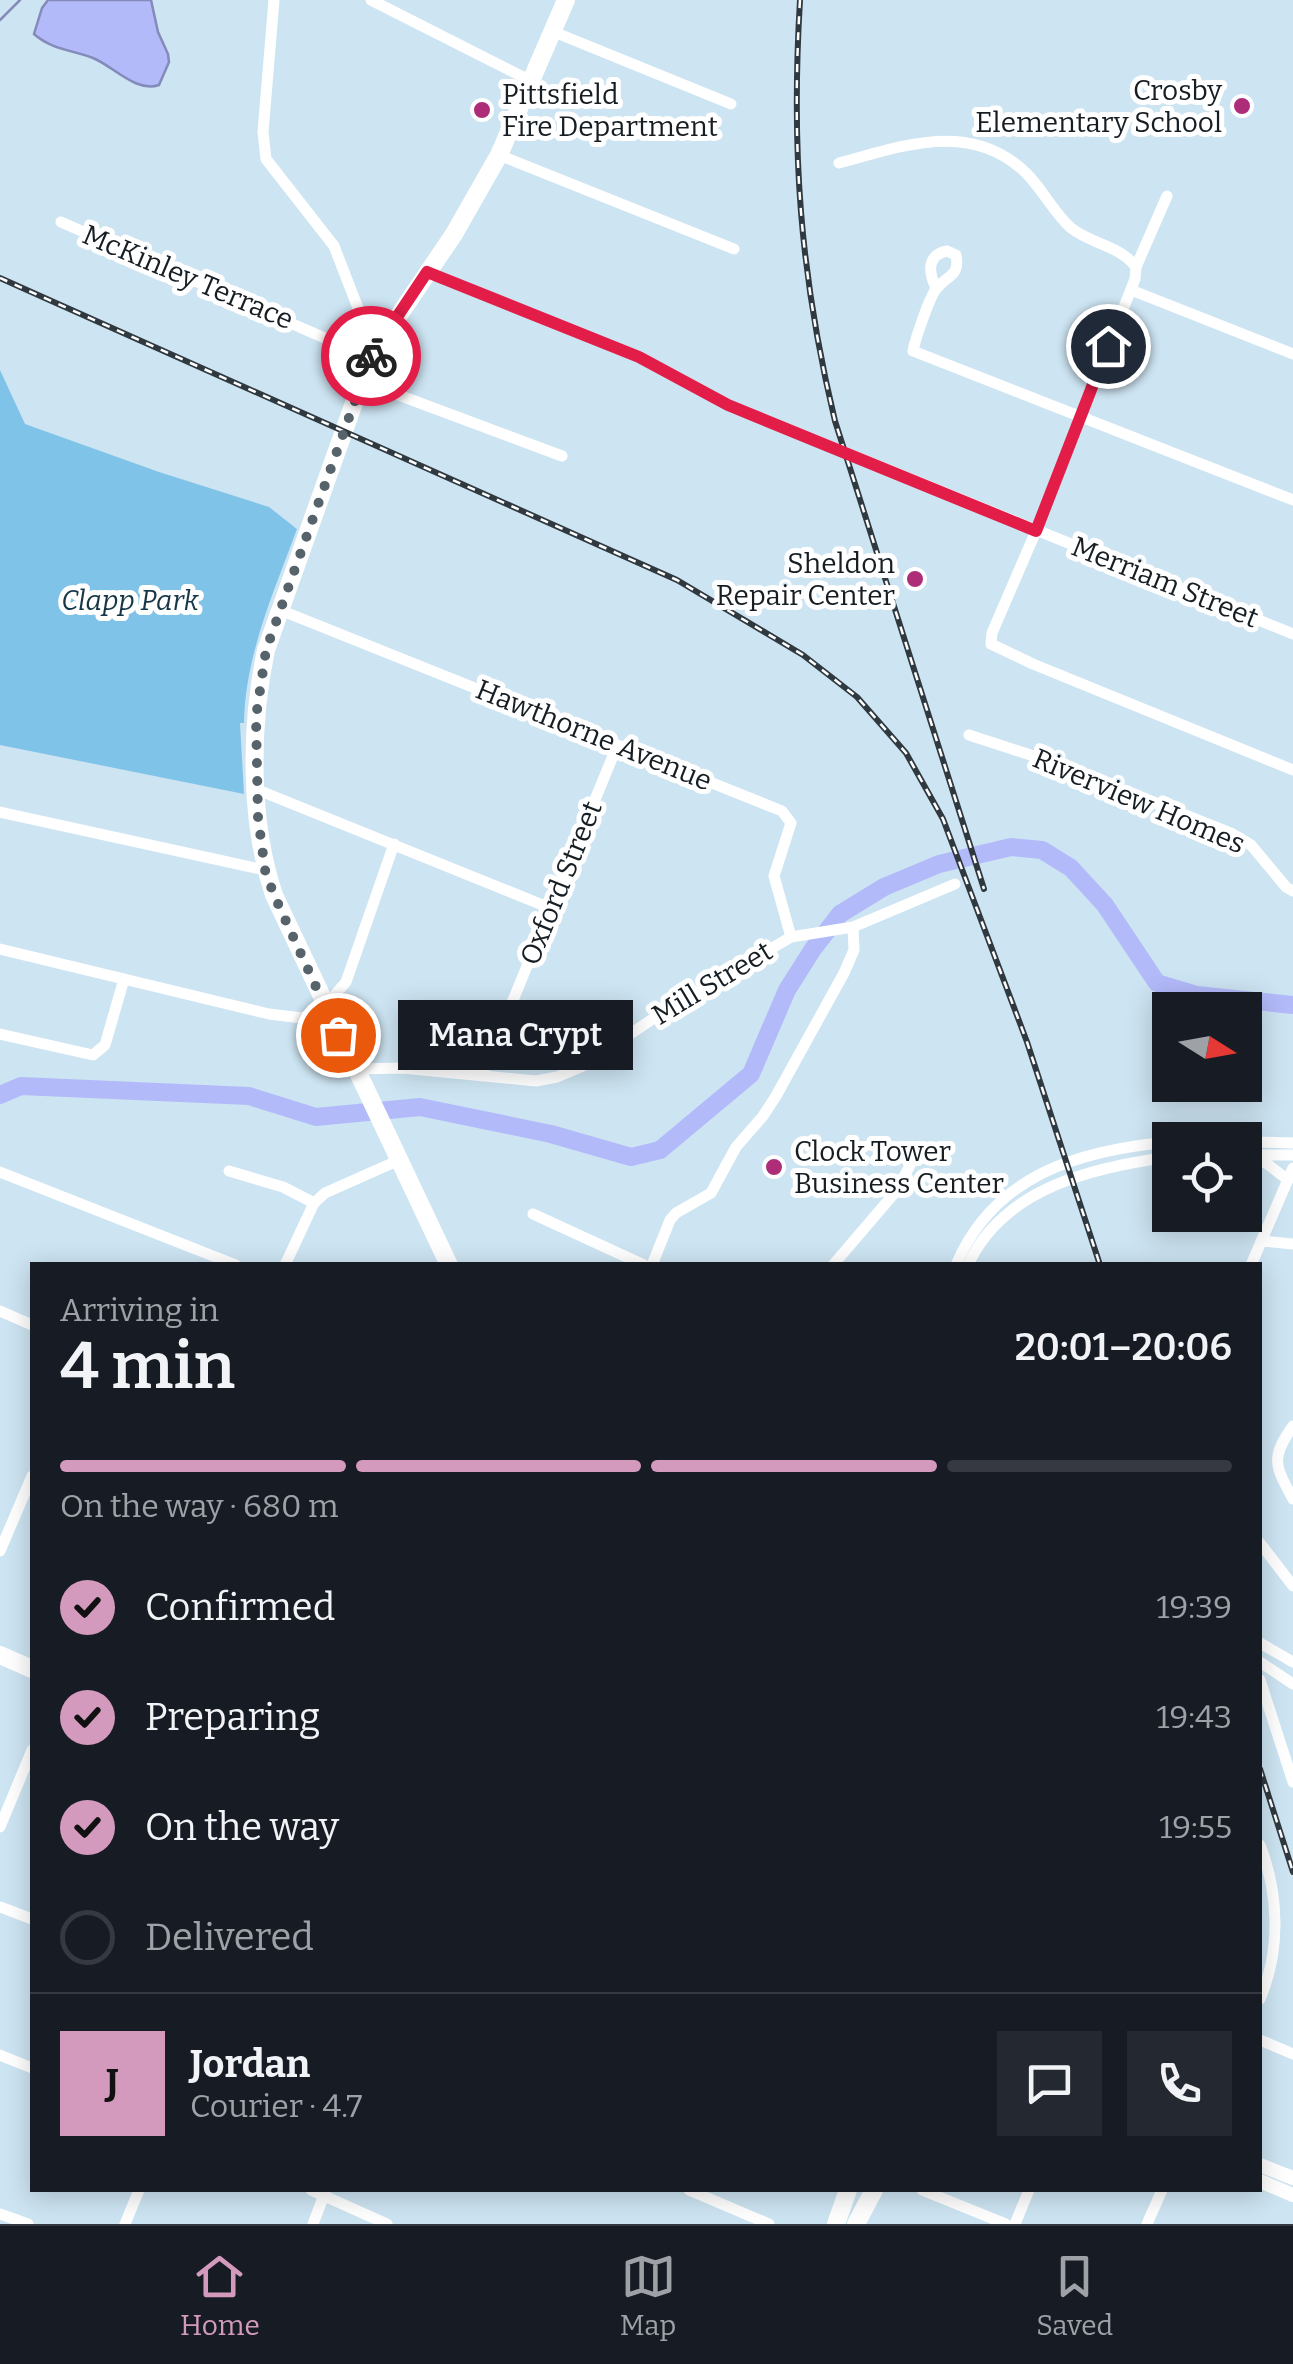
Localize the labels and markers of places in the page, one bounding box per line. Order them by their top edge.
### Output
place label: Crosby Elementary School [975,74,1222,139]
place label: Pittsfield Fire Department [502,78,718,143]
marker: Crosby Elementary School [1231,95,1253,117]
marker: Pittsfield Fire Department [471,99,493,121]
pin [1066,304,1151,389]
place label: Sheldon Repair Center [716,547,895,612]
marker: Sheldon Repair Center [904,568,926,590]
pin [296,993,381,1078]
callout: Mana Crypt [398,1000,633,1070]
place label: Clock Tower Business Center [794,1135,1004,1200]
marker: Clock Tower Business Center [763,1156,785,1178]

